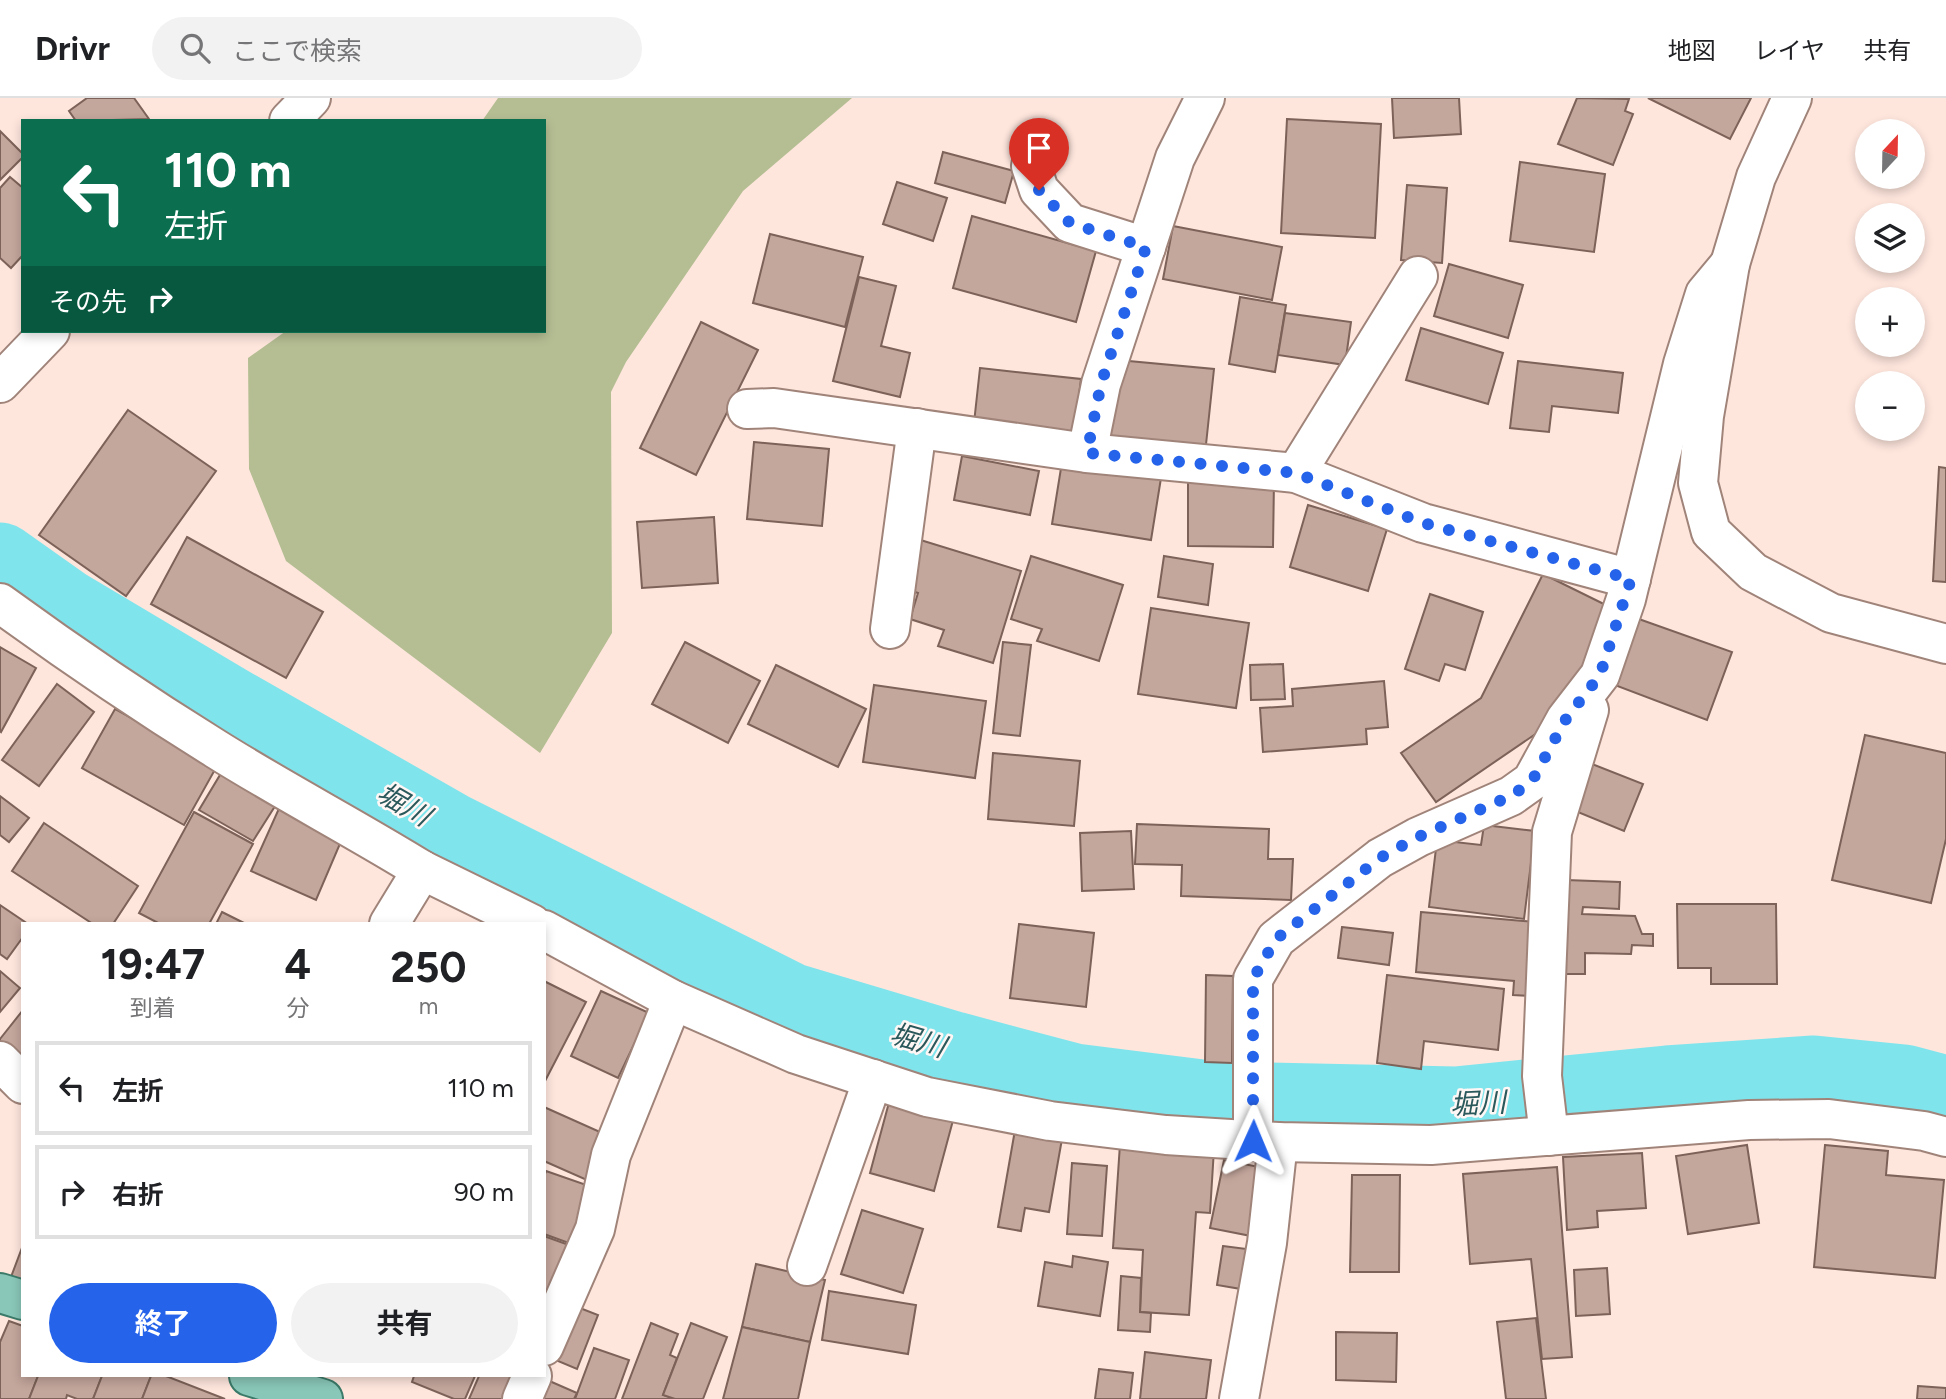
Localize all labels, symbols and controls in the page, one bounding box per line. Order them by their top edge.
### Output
search box [152,17,642,80]
text: Drivr [35,29,110,68]
icon: search [176,29,214,67]
text: ここで検索 [232,35,362,67]
text: 地図 [1668,36,1716,65]
text: レイヤ [1754,36,1825,65]
text: 共有 [1863,36,1911,65]
pin [1009,118,1069,190]
north arrow [1855,119,1925,189]
map controls [1855,119,1925,441]
icon: arrive [1020,129,1058,167]
text: 110 m [164,140,292,199]
icon: left [49,147,140,238]
button: layers [1855,203,1925,273]
text: 左折 [164,207,228,245]
icon: right [141,280,179,318]
text: その先 [49,286,127,318]
button: + [1855,287,1925,357]
button: − [1855,371,1925,441]
water label: 堀川 [371,775,439,834]
text: 19:47 [100,939,205,990]
text: 4 [285,939,311,990]
text: 250 [391,942,467,993]
text: m [419,992,438,1020]
text: 到着 [130,994,176,1022]
text: 分 [286,994,309,1022]
water label: 堀川 [886,1016,952,1065]
icon: left [53,1069,91,1107]
text: 110 m [447,1072,514,1104]
text: 左折 [112,1075,164,1107]
water label: 堀川 [1449,1084,1510,1121]
position arrow [1216,1104,1290,1178]
icon: right [53,1173,91,1211]
text: 90 m [454,1176,514,1208]
text: 右折 [112,1179,164,1211]
button: 終了 [49,1283,277,1363]
button: 共有 [291,1283,518,1363]

